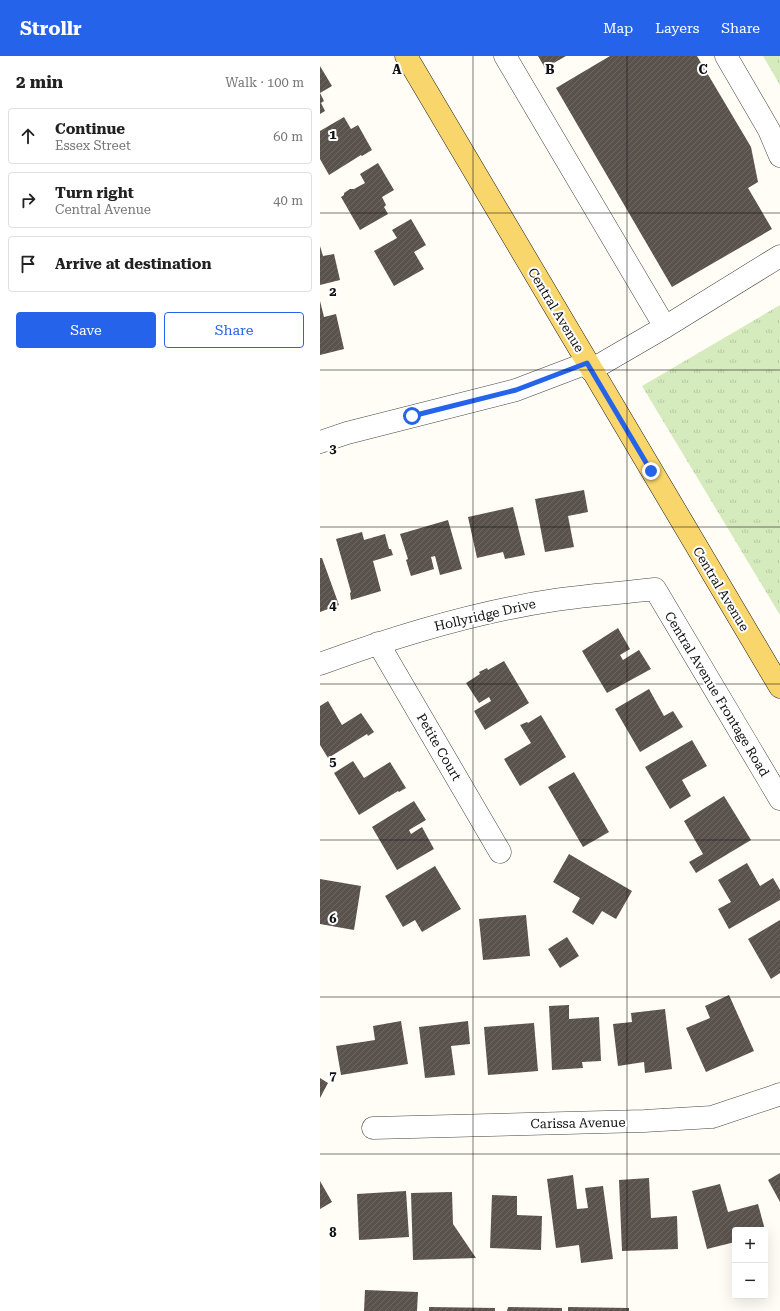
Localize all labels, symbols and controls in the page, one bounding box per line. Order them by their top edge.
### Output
text: Strollr [20,17,82,40]
text: Map [603,20,633,36]
text: Layers [655,20,699,36]
text: Share [721,20,760,36]
text: A [392,62,402,77]
text: B [545,62,555,77]
text: C [698,62,708,77]
text: 2 min [16,72,63,92]
text: Walk · 100 m [225,75,304,90]
text: Continue [55,120,125,138]
icon: ahead [17,125,39,147]
text: 1 [329,127,337,142]
text: 60 m [273,129,303,144]
text: Essex Street [55,138,131,153]
text: Turn right [55,184,134,202]
icon: right [17,189,39,211]
text: 40 m [273,193,303,208]
text: Central Avenue [55,202,151,217]
icon: arrive [17,253,39,275]
text: Arrive at destination [55,255,211,273]
street label: Central Avenue [525,265,587,355]
text: 2 [329,284,337,299]
button: Save [16,312,156,348]
button: Share [164,312,304,348]
route start [403,407,421,425]
text: 3 [329,441,337,456]
route end [642,462,660,480]
street label: Central Avenue [690,544,752,634]
street label: Hollyridge Drive [433,596,537,634]
text: 4 [329,598,337,613]
street label: Central Avenue Frontage Road [662,609,773,780]
street label: Petite Court [414,711,464,783]
text: 5 [329,754,337,769]
text: 6 [329,911,337,926]
text: 7 [329,1068,337,1083]
street label: Carissa Avenue [530,1115,626,1131]
text: 8 [329,1225,337,1240]
map controls [732,1227,768,1299]
button: + [732,1227,768,1263]
button: − [732,1263,768,1299]

